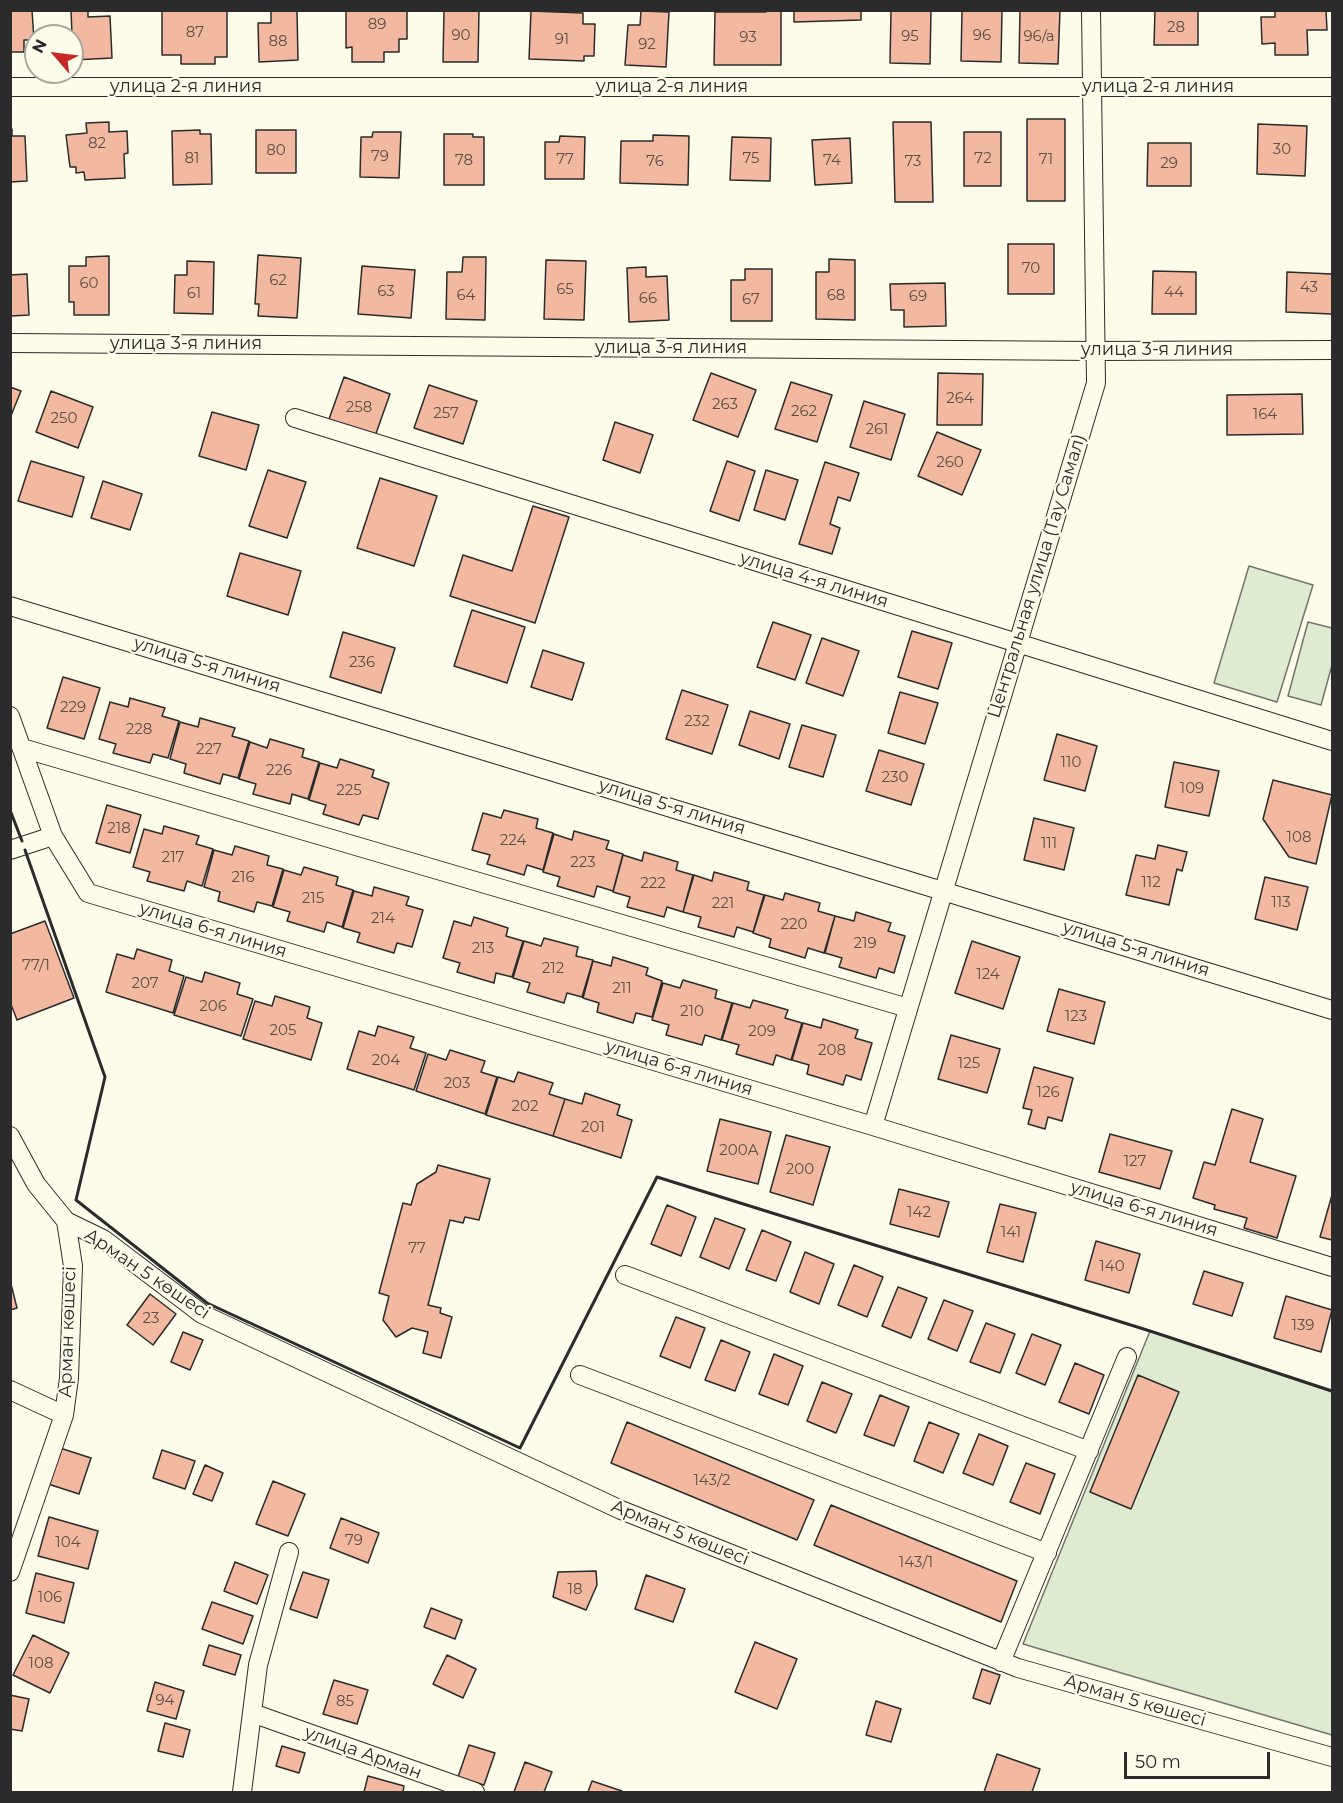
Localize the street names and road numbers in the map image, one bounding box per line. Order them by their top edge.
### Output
street label: улица 2-я линия [110,76,262,98]
street label: улица 2-я линия [596,76,748,98]
street label: улица 2-я линия [1082,76,1234,98]
street label: улица 3-я линия [110,333,262,355]
street label: улица 3-я линия [595,337,747,359]
street label: улица 3-я линия [1081,339,1233,361]
street label: Центральная улица (Тау Самал) [983,431,1091,721]
street label: улица 4-я линия [737,547,891,613]
street label: улица 5-я линия [131,632,283,698]
street label: улица 5-я линия [596,774,748,840]
street label: улица 6-я линия [137,897,289,963]
street label: улица 5-я линия [1060,916,1212,982]
street label: улица 6-я линия [603,1035,755,1101]
street label: улица 6-я линия [1068,1176,1220,1242]
street label: Арман 5 көшесі [80,1224,214,1324]
street label: Арман көшесі [55,1266,81,1398]
street label: Арман 5 көшесі [608,1496,752,1570]
street label: Арман 5 көшесі [1062,1670,1208,1732]
street label: улица Арман [301,1722,425,1784]

